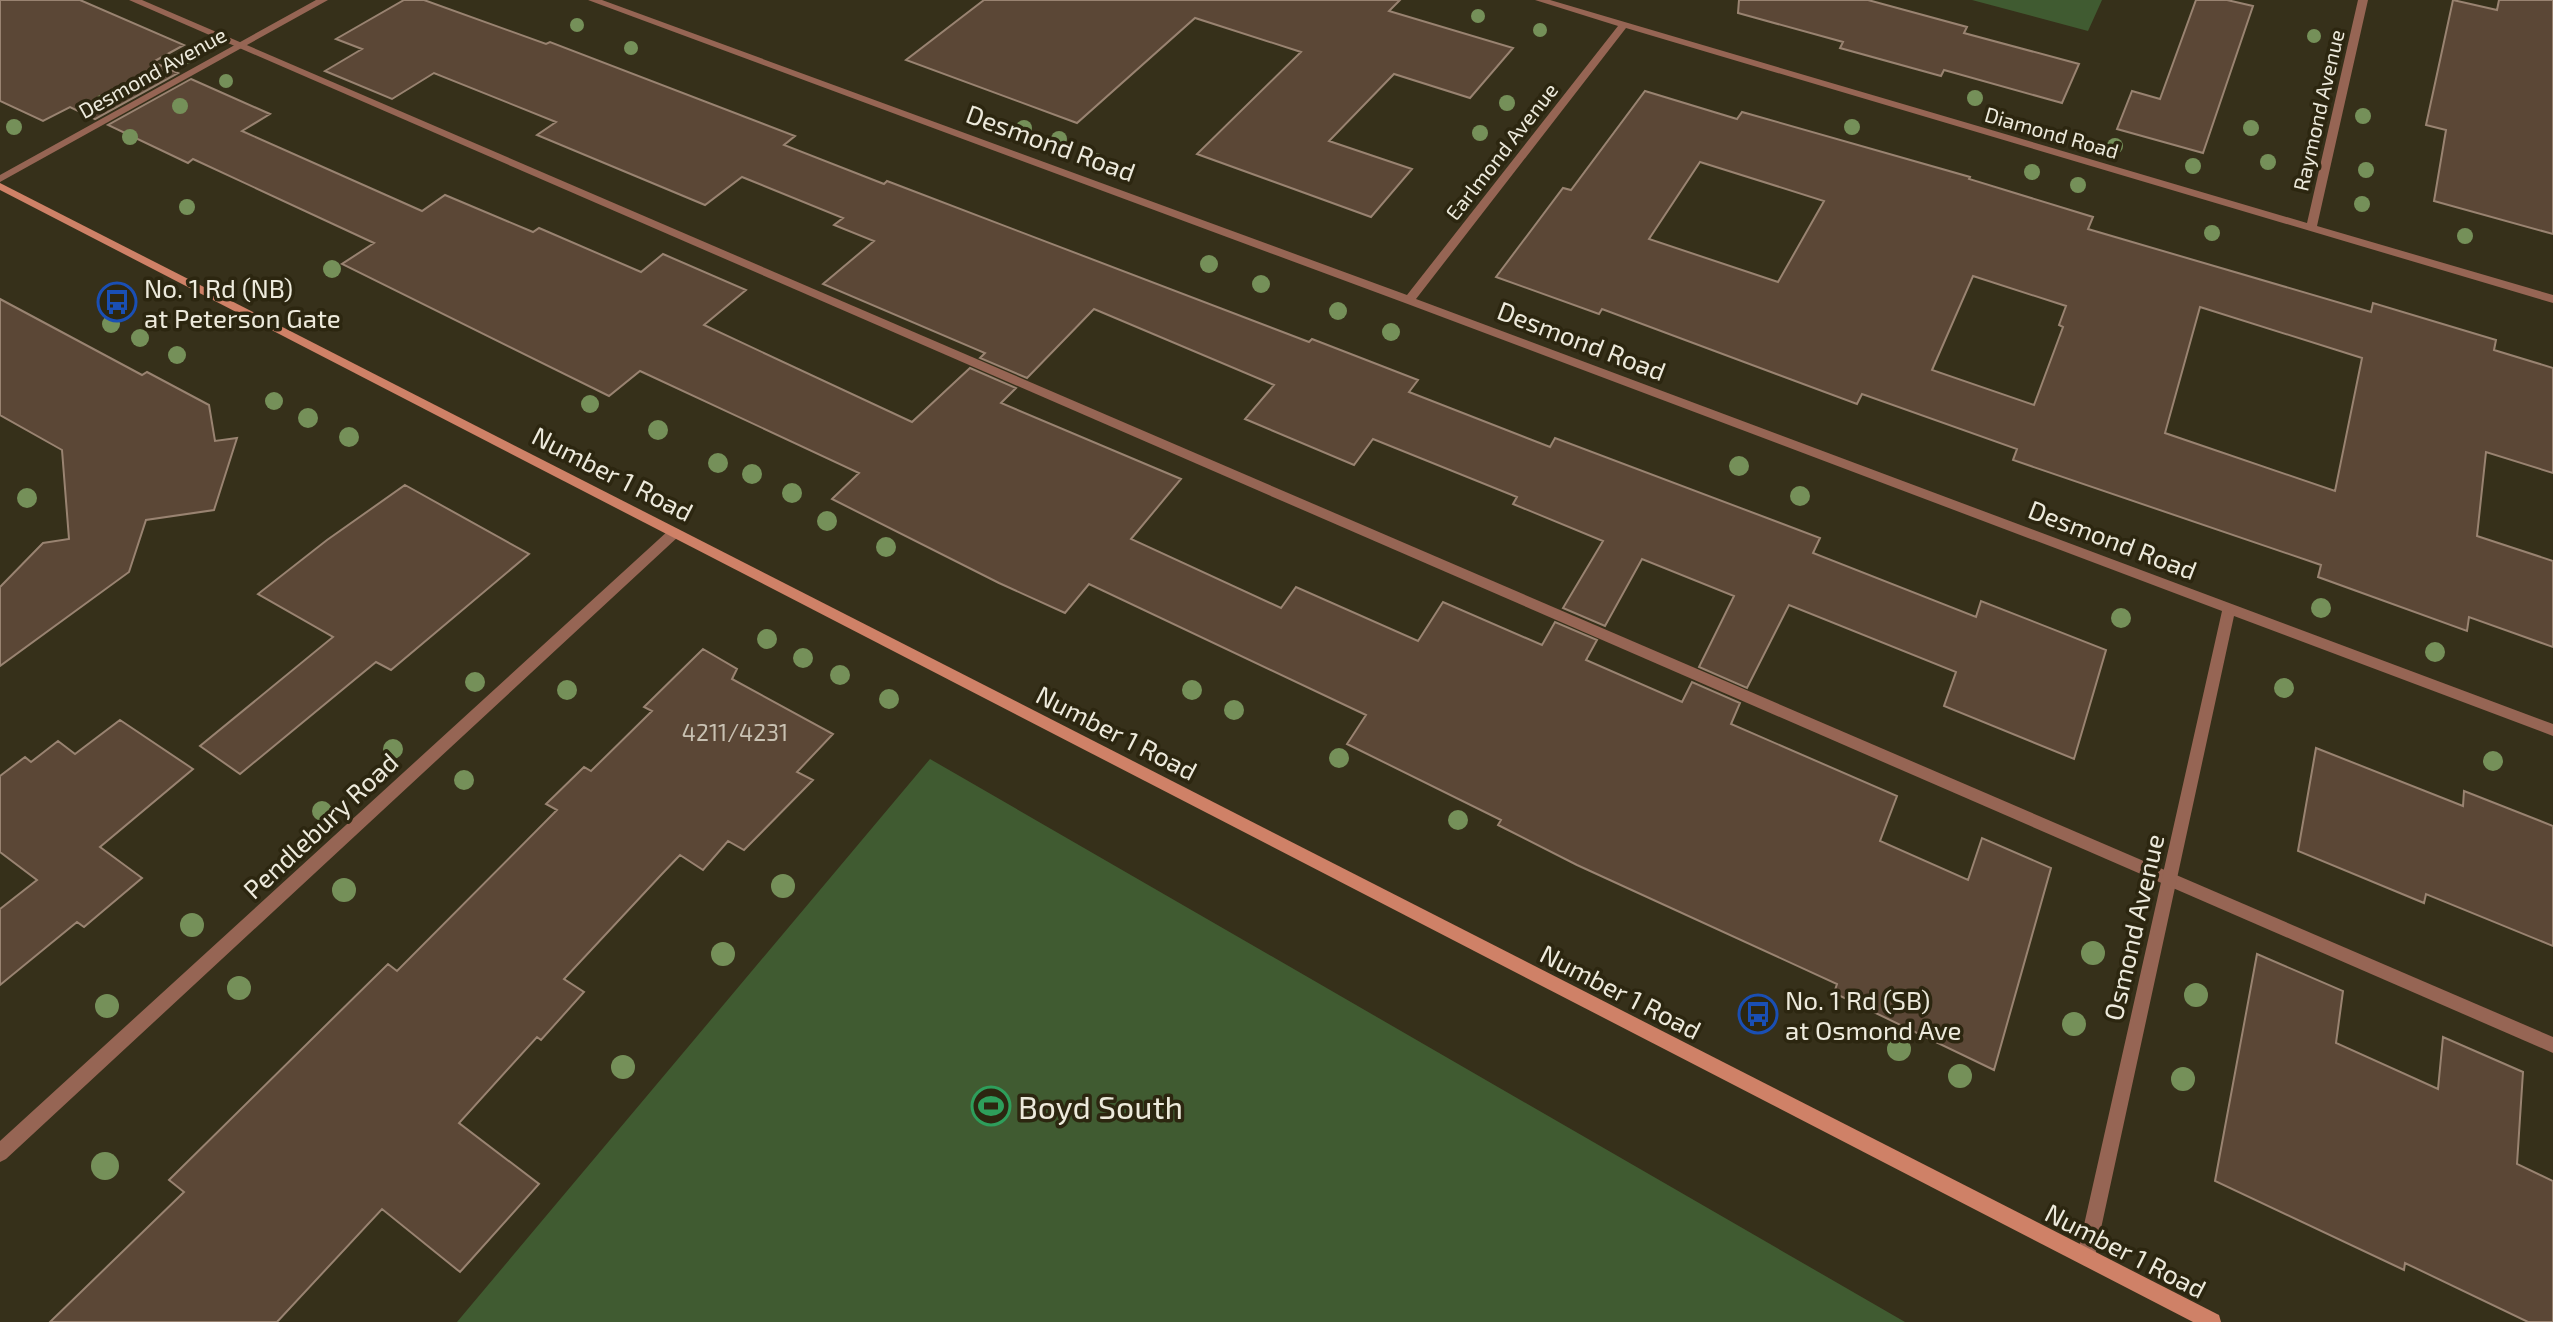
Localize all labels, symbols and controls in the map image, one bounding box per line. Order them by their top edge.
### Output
street label: Desmond Avenue [74,21,230,123]
street label: Raymond Avenue [2287,27,2349,193]
street label: Earlmond Avenue [1440,77,1562,225]
street label: Desmond Road [962,97,1140,187]
street label: Diamond Road [1982,101,2122,163]
place label: No. 1 Rd (NB) at Peterson Gate [144,272,341,333]
bus stop icon: No. 1 Rd (NB) at Peterson Gate [96,281,138,323]
street label: Desmond Road [1494,294,1670,386]
street label: Number 1 Road [527,419,699,527]
street label: Desmond Road [2025,493,2201,585]
street label: Number 1 Road [1031,678,1203,786]
house number: 4211/4231 [682,718,788,746]
street label: Pendlebury Road [236,746,404,904]
street label: Osmond Avenue [2096,831,2170,1023]
street label: Number 1 Road [1535,937,1707,1045]
place label: No. 1 Rd (SB) at Osmond Ave [1785,984,1962,1045]
bus stop icon: No. 1 Rd (SB) at Osmond Ave [1737,993,1779,1035]
sports icon: Boyd South [970,1085,1012,1127]
place label: Boyd South [1018,1087,1183,1125]
street label: Number 1 Road [2040,1196,2212,1304]

